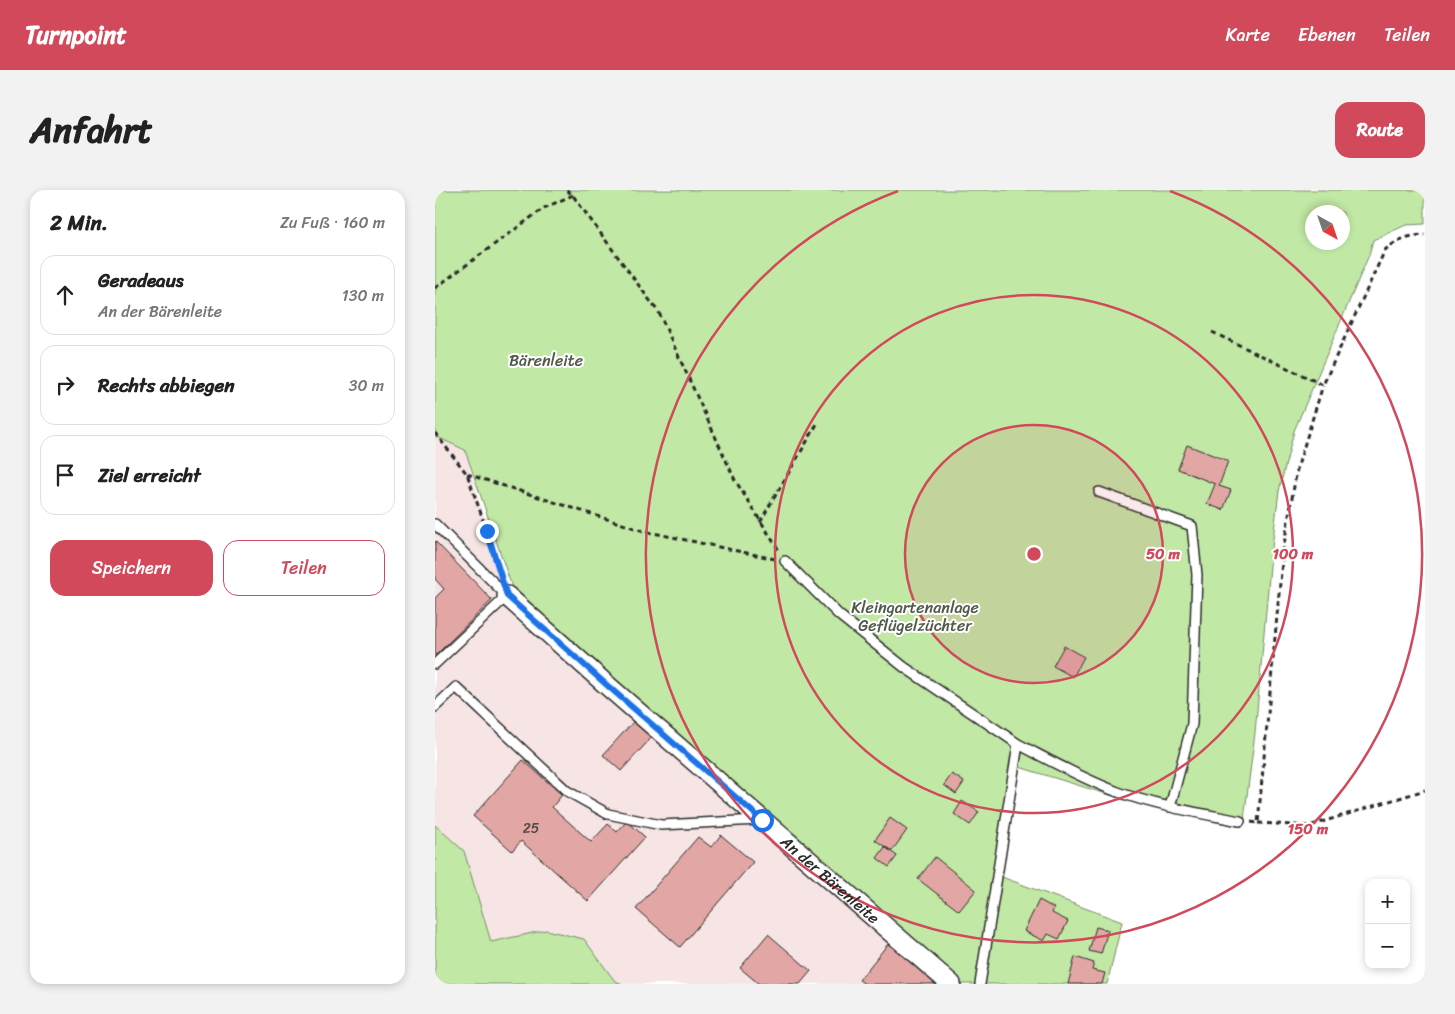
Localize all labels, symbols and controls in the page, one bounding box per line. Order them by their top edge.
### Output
text: Turnpoint [25,14,127,56]
text: Karte [1226,19,1270,51]
text: Ebenen [1298,19,1356,51]
text: Teilen [1384,19,1430,51]
text: Anfahrt [30,99,153,161]
button: Route [1335,102,1425,158]
text: 2 Min. [50,204,108,242]
north arrow [1305,205,1350,250]
text: Zu Fuß · 160 m [280,208,385,237]
text: Geradeaus [98,264,184,297]
icon: ahead [51,281,79,309]
text: 130 m [342,281,384,310]
text: An der Bärenleite [98,297,222,326]
park label: Bärenleite [509,346,583,375]
text: Rechts abbiegen [98,369,235,402]
icon: right [51,371,79,399]
text: 30 m [349,371,384,400]
text: Ziel erreicht [98,459,201,492]
icon: arrive [51,461,79,489]
route end [476,520,499,543]
button: Speichern [50,540,213,596]
button: Teilen [223,540,385,596]
text: 50 m [1146,541,1181,567]
text: 100 m [1273,541,1314,567]
centre of rings [1025,545,1043,563]
park label: Kleingartenanlage Geflügelzüchter [851,593,979,640]
route start [751,809,774,832]
house number: 25 [523,816,540,841]
text: 150 m [1288,816,1329,842]
street label: An der Bärenleite [773,827,887,931]
map controls [1365,879,1410,969]
button: + [1365,879,1410,924]
button: − [1365,924,1410,969]

